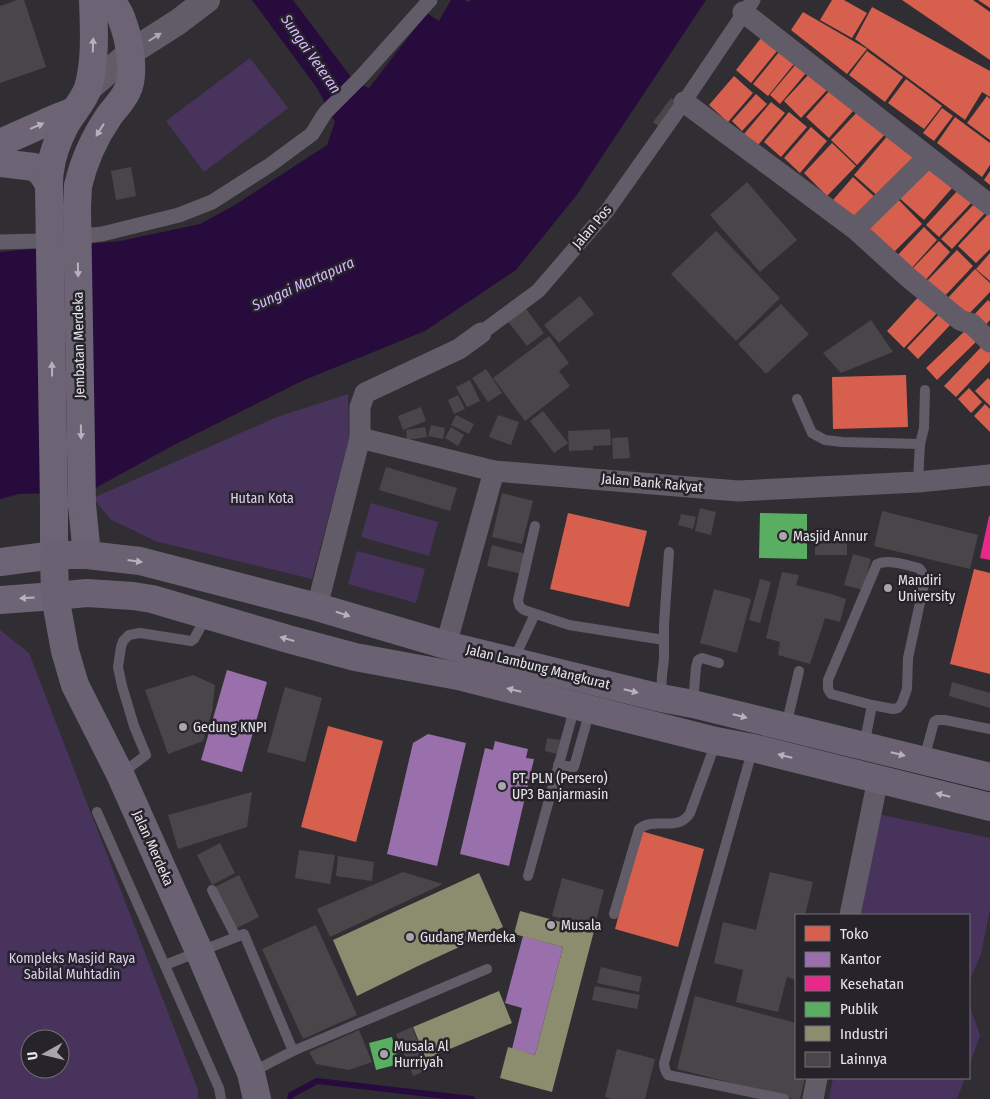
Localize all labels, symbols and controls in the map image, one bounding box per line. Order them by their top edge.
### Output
water label: Sungai Veteran [277,10,345,97]
one-way arrow [148,32,161,41]
one-way arrow [90,37,98,53]
one-way arrow [30,122,44,130]
one-way arrow [96,124,105,137]
street label: Jalan Pos [569,202,615,252]
water label: Sungai Martapura [248,253,357,315]
one-way arrow [74,262,82,278]
street label: Jembatan Merdeka [70,291,88,398]
one-way arrow [48,361,56,377]
one-way arrow [77,424,85,440]
street label: Jalan Bank Rakyat [601,470,704,496]
park label: Hutan Kota [230,490,294,507]
place label: Masjid Annur [793,528,868,545]
marker: Masjid Annur [777,530,789,542]
one-way arrow [127,557,143,565]
place label: Mandiri University [898,572,956,605]
marker: Mandiri University [882,582,894,594]
one-way arrow [19,594,35,602]
one-way arrow [336,611,351,619]
one-way arrow [279,634,294,642]
street label: Jalan Lambung Mangkurat [464,641,612,693]
one-way arrow [506,686,521,694]
one-way arrow [624,687,639,695]
one-way arrow [733,712,748,720]
place label: Gedung KNPI [193,719,267,736]
marker: Gedung KNPI [177,721,189,733]
one-way arrow [891,750,906,758]
one-way arrow [777,752,792,760]
place label: PT. PLN (Persero) UP3 Banjarmasin [512,770,608,803]
marker: PT. PLN (Persero) UP3 Banjarmasin [496,780,508,792]
one-way arrow [935,791,950,799]
street label: Jalan Merdeka [129,808,177,888]
legend [795,914,970,1079]
place label: Musala [561,917,602,934]
marker: Musala [545,919,557,931]
text: Toko [840,925,869,943]
place label: Gudang Merdeka [420,929,516,946]
marker: Gudang Merdeka [404,931,416,943]
park label: Kompleks Masjid Raya Sabilal Muhtadin [9,950,135,983]
text: Kantor [840,950,882,968]
text: Kesehatan [840,975,904,993]
text: Publik [840,1000,878,1018]
text: Industri [840,1025,888,1043]
north arrow [20,1029,70,1079]
place label: Musala Al Hurriyah [394,1038,449,1071]
marker: Musala Al Hurriyah [378,1048,390,1060]
text: U [24,1050,42,1061]
text: Lainnya [840,1050,887,1068]

